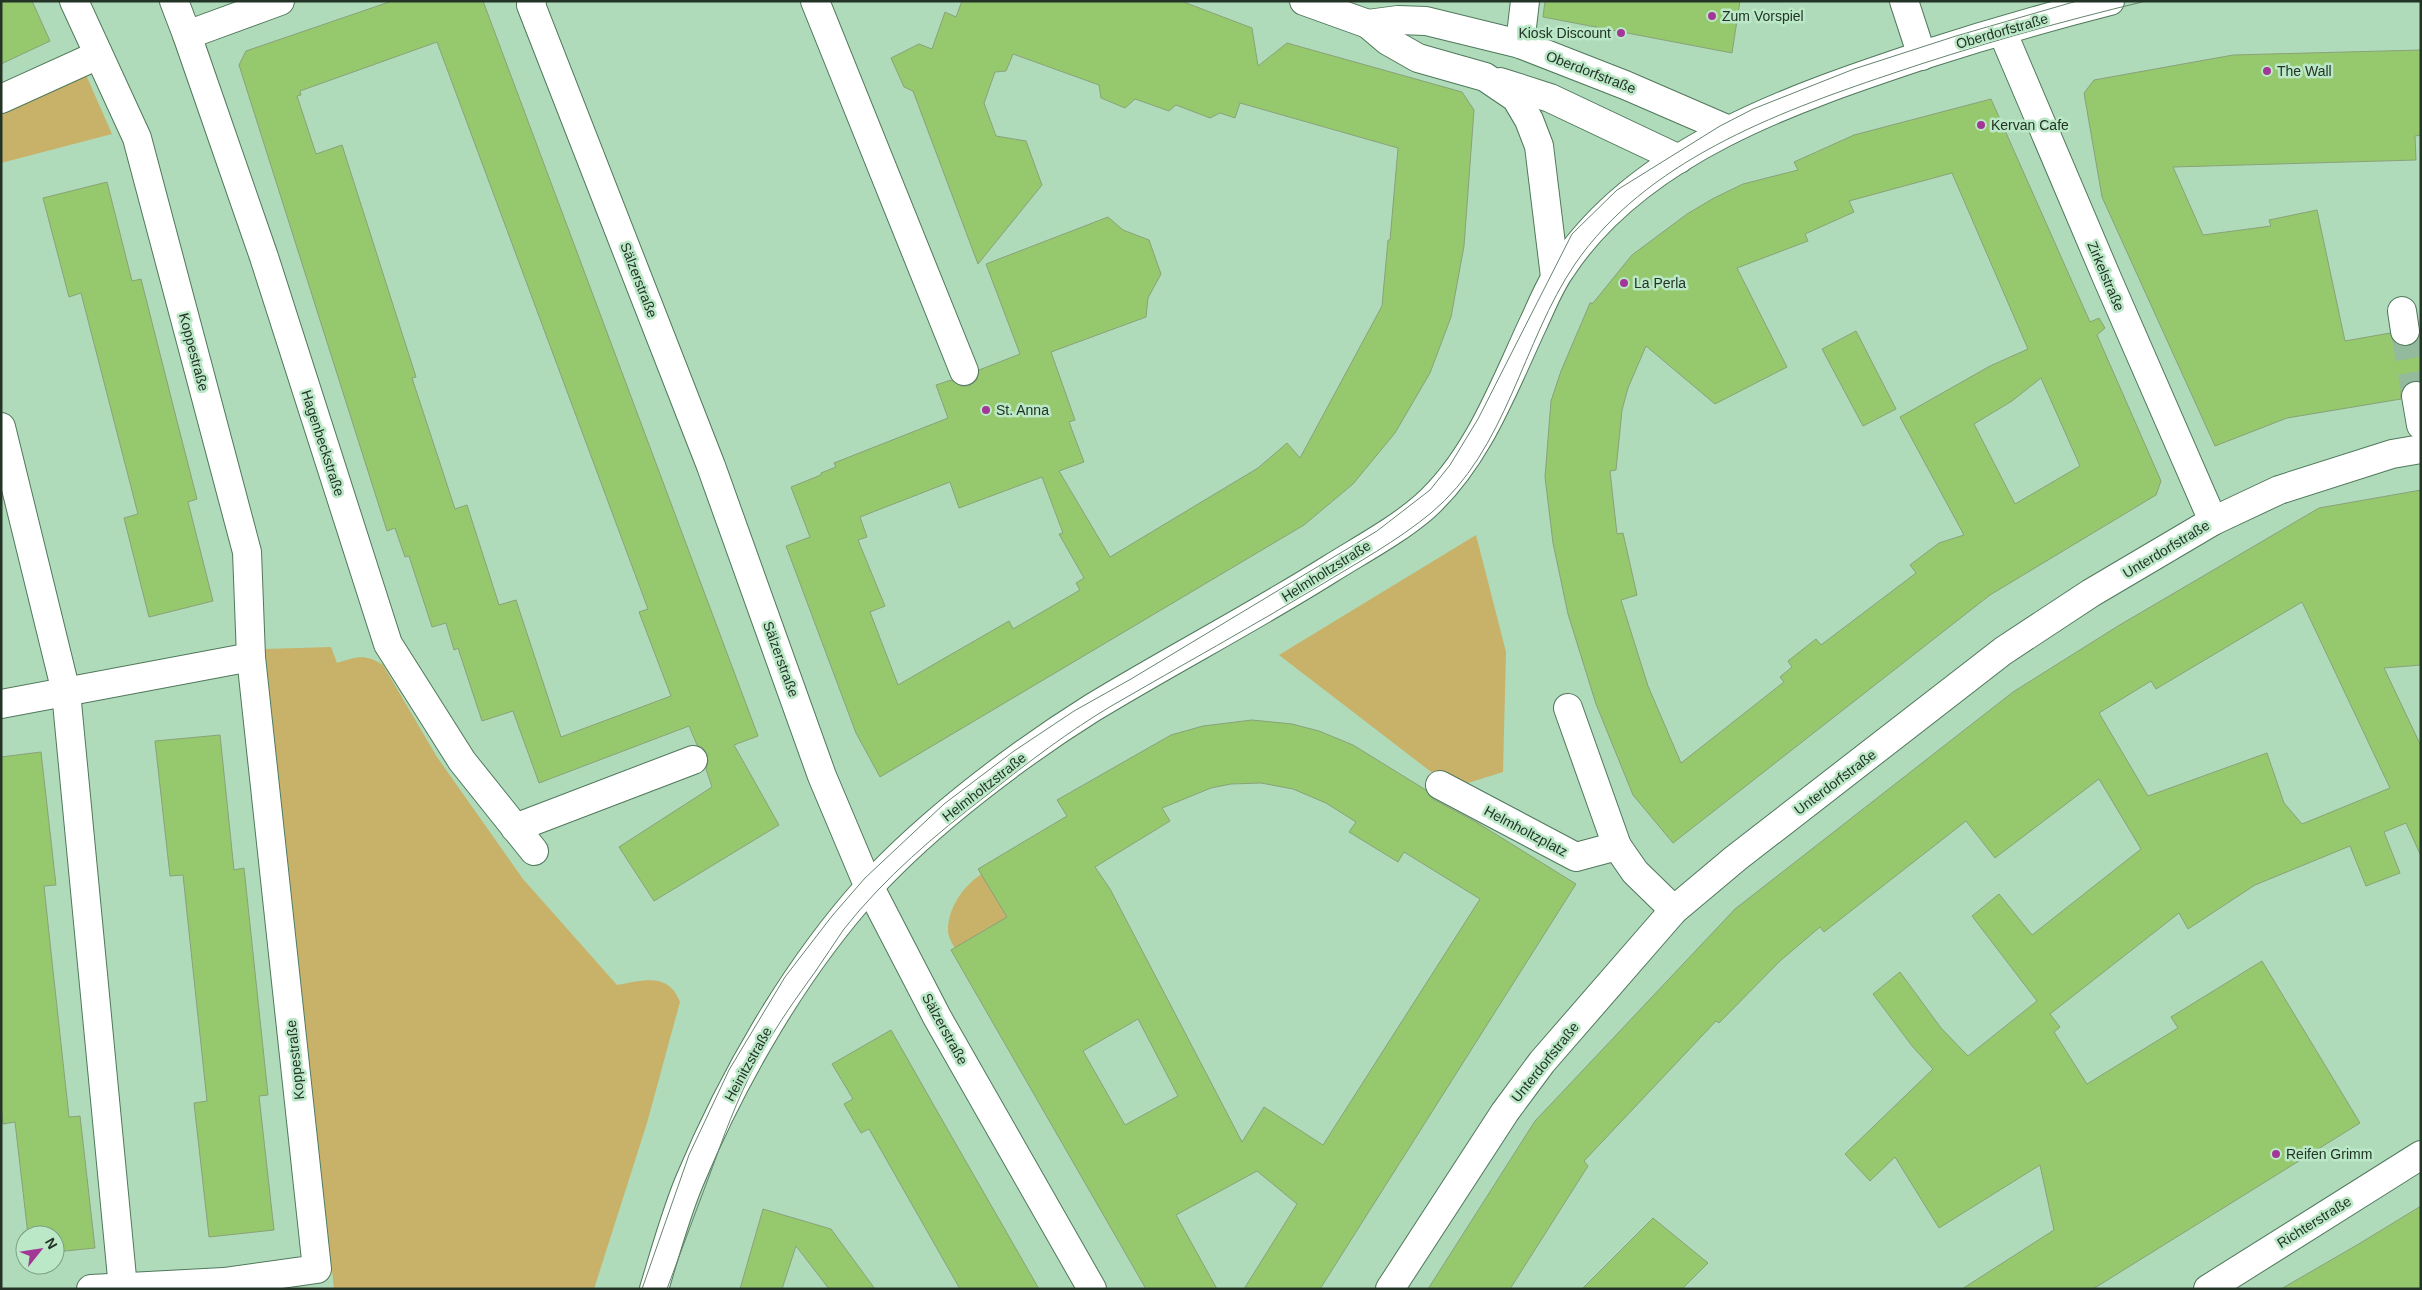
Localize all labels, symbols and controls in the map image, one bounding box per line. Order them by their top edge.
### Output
place label: Zum Vorspiel [1722,8,1804,24]
marker: Zum Vorspiel [1706,10,1718,22]
street label: Oberdorfstraße [1954,10,2050,52]
place label: Kiosk Discount [1518,25,1611,41]
marker: Kiosk Discount [1615,27,1627,39]
street label: Oberdorfstraße [1544,48,1638,97]
place label: The Wall [2277,63,2332,79]
marker: The Wall [2261,65,2273,77]
place label: Kervan Cafe [1991,117,2069,133]
marker: Kervan Cafe [1975,119,1987,131]
street label: Zirkelstraße [2084,239,2128,313]
street label: Sälzerstraße [617,240,661,320]
place label: La Perla [1634,275,1686,291]
marker: La Perla [1618,277,1630,289]
street label: Koppestraße [176,311,212,393]
street label: Hagenbeckstraße [298,388,348,498]
place label: St. Anna [996,402,1049,418]
marker: St. Anna [980,404,992,416]
street label: Unterdorfstraße [2120,517,2212,581]
street label: Helmholtzstraße [1279,537,1374,605]
street label: Sälzerstraße [760,619,802,699]
street label: Unterdorfstraße [1791,746,1879,818]
street label: Helmholtzstraße [939,749,1029,825]
street label: Helmholtzplatz [1482,802,1570,860]
street label: Sälzerstraße [919,990,971,1068]
street label: Koppestraße [283,1019,307,1101]
street label: Unterdorfstraße [1508,1019,1582,1105]
street label: Heinitzstraße [721,1024,775,1104]
place label: Reifen Grimm [2286,1146,2372,1162]
marker: Reifen Grimm [2270,1148,2282,1160]
street label: Richterstraße [2274,1193,2354,1251]
north arrow [15,1225,65,1275]
text: N [42,1235,61,1252]

